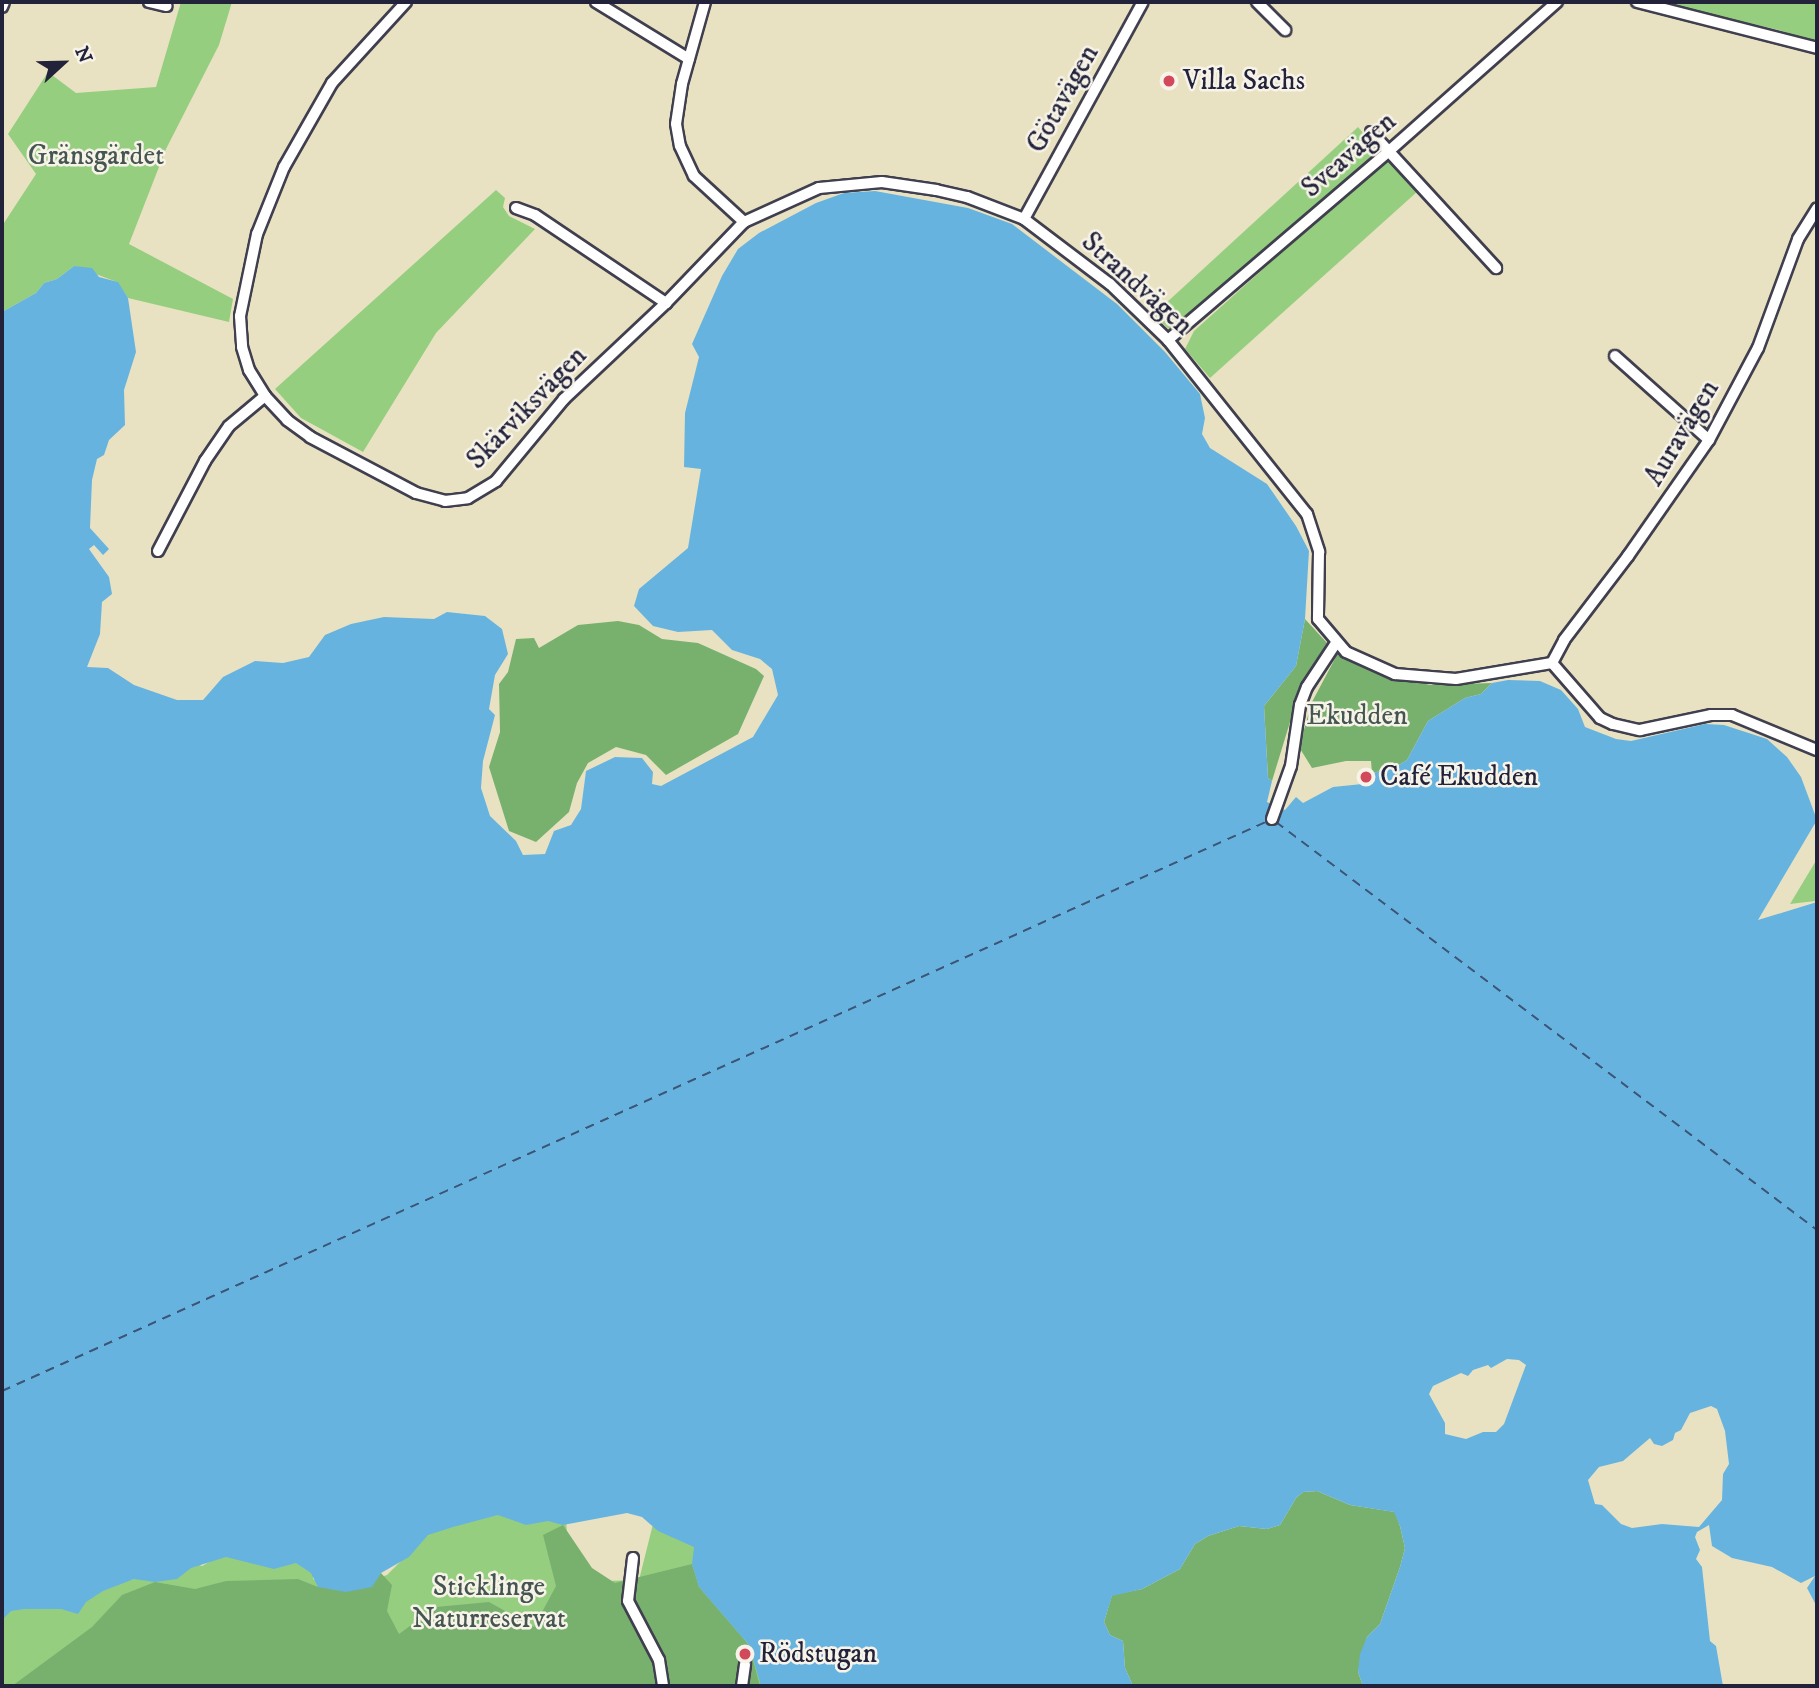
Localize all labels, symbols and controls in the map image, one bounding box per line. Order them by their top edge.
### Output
north arrow [28,28,98,98]
street label: Götavägen [1020,39,1106,159]
text: N [69,43,97,66]
place label: Villa Sachs [1183,64,1305,98]
marker: Villa Sachs [1161,73,1177,89]
street label: Sveavägen [1295,105,1403,205]
park label: Gränsgärdet [28,139,164,173]
street label: Strandvägen [1074,225,1200,343]
street label: Skärviksvägen [460,339,594,477]
street label: Auravägen [1637,374,1727,492]
park label: Ekudden [1306,699,1408,733]
place label: Café Ekudden [1380,760,1538,794]
marker: Café Ekudden [1358,769,1374,785]
park label: Sticklinge Naturreservat [412,1570,566,1636]
place label: Rödstugan [759,1637,877,1671]
marker: Rödstugan [737,1646,753,1662]

